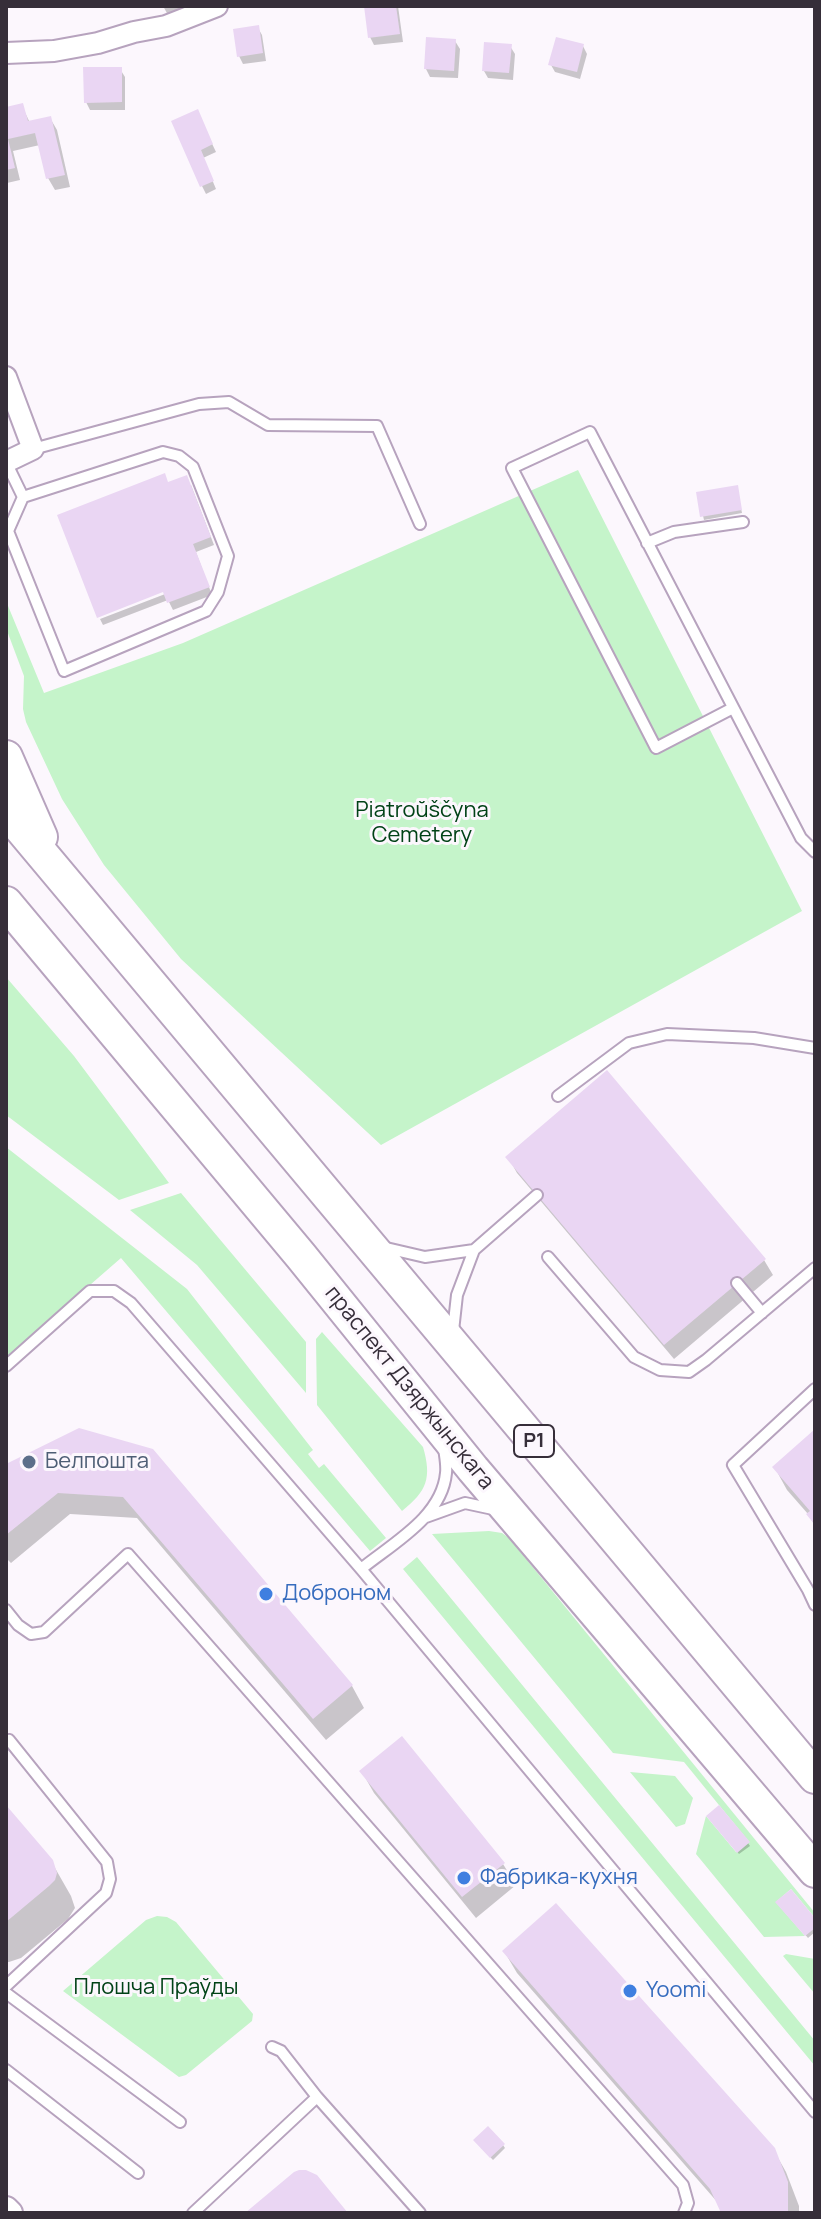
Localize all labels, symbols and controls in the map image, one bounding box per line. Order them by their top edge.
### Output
park label: Piatroŭščyna Cemetery [355,798,489,850]
street label: праспект Дзяржынскага [319,1281,499,1495]
road number: Р1 [514,1425,554,1457]
place label: Белпошта [45,1449,149,1475]
marker: Белпошта [20,1453,38,1471]
place label: Доброном [282,1581,391,1607]
marker: Доброном [257,1585,275,1603]
place label: Фабрика-кухня [480,1865,638,1891]
marker: Фабрика-кухня [455,1869,473,1887]
park label: Плошча Праўды [73,1975,239,2001]
place label: Yoomi [646,1978,706,2004]
marker: Yoomi [621,1982,639,2000]

